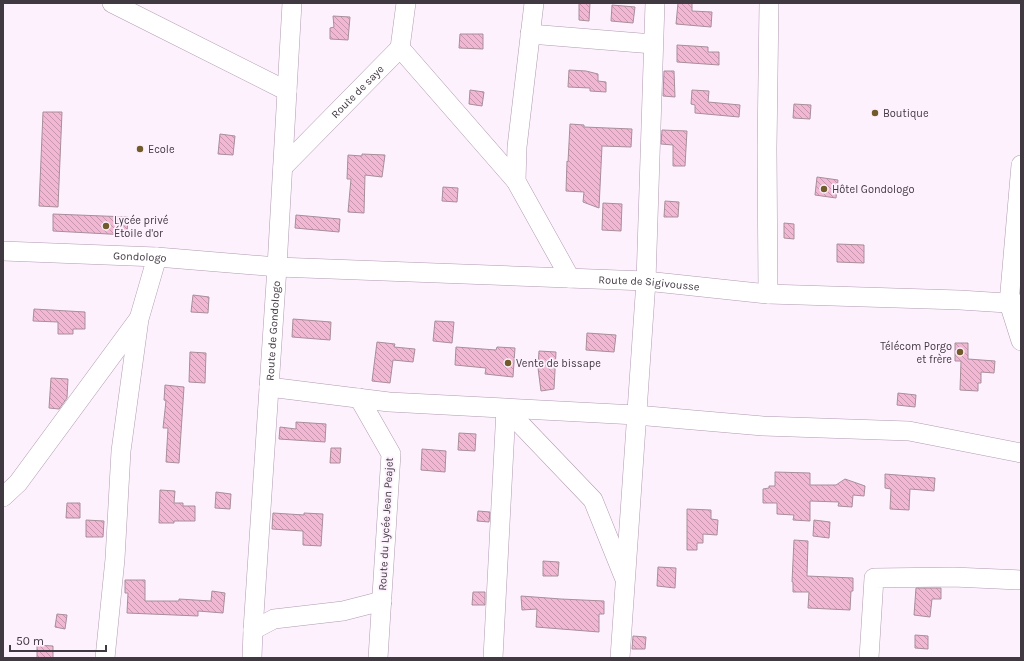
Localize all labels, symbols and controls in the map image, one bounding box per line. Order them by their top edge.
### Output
street label: Route de saye [328,62,386,121]
place label: Boutique [883,107,929,120]
marker: Boutique [870,108,880,118]
place label: Ecole [148,143,175,156]
marker: Ecole [135,144,145,154]
place label: Hôtel Gondologo [832,183,914,196]
marker: Hôtel Gondologo [819,184,829,194]
place label: Lycée privé Étoile d'or [114,214,169,240]
marker: Lycée privé Étoile d'or [101,221,111,231]
street label: Gondologo [113,249,167,264]
street label: Route de Sigivousse [598,273,701,293]
street label: Route de Gondologo [263,280,283,381]
place label: Télécom Porgo et frère [880,340,952,366]
marker: Télécom Porgo et frère [955,347,965,357]
place label: Vente de bissape [516,357,601,370]
marker: Vente de bissape [503,358,513,368]
street label: Route du Lycée Jean Peajet [376,457,396,591]
scale bar [10,627,106,653]
text: 50 m [16,634,44,648]

